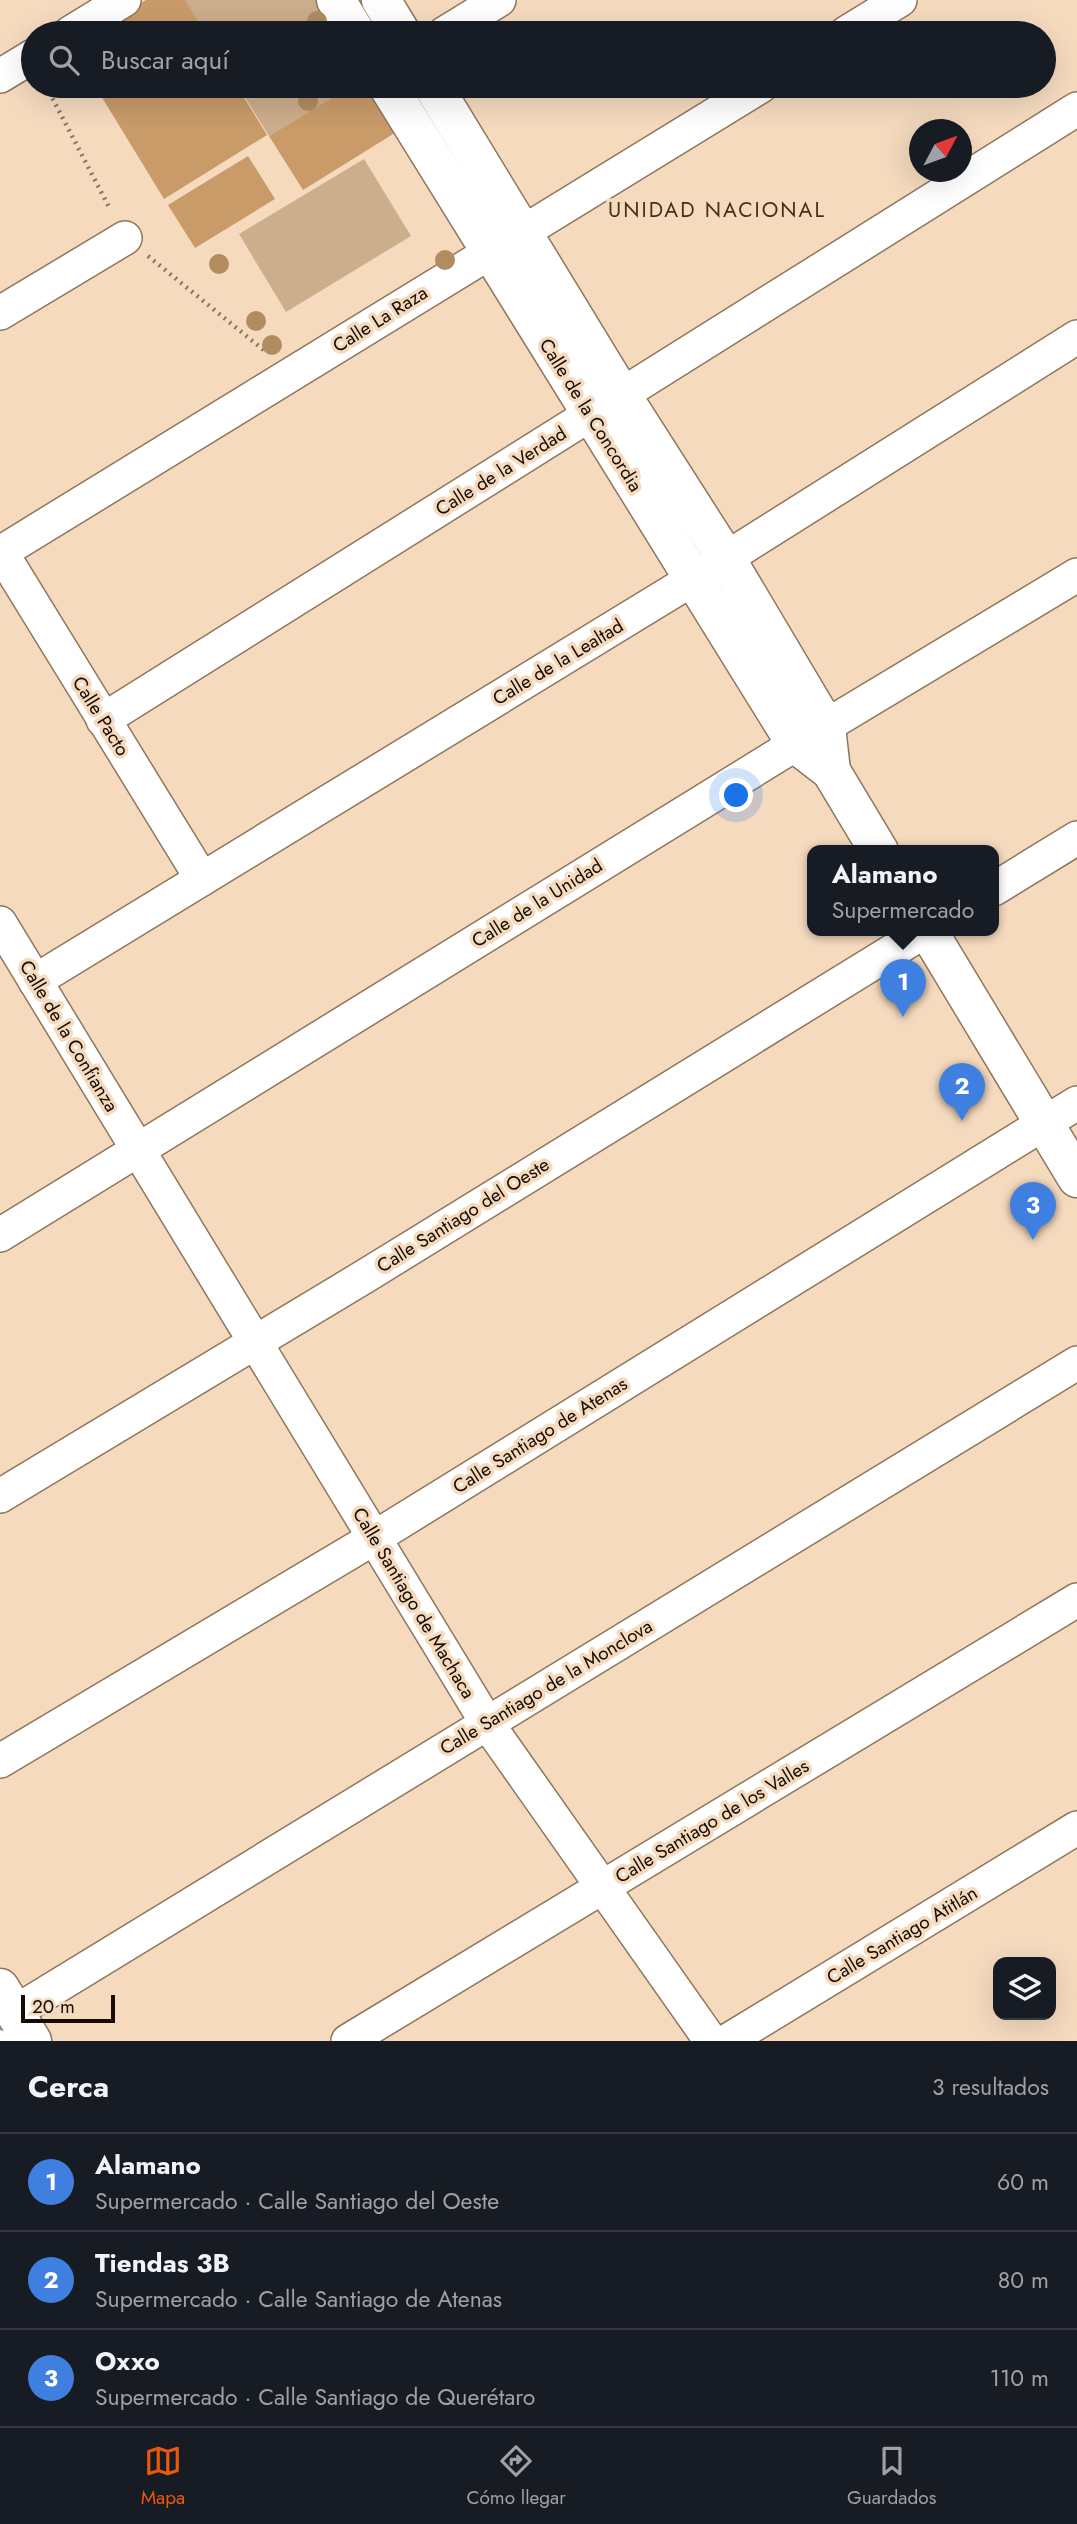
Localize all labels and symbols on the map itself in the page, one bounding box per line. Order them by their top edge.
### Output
north arrow [909,119,972,182]
district label: UNIDAD NACIONAL [608,195,826,225]
street label: Calle La Raza [327,279,433,359]
street label: Calle de la Concordia [533,333,649,497]
street label: Calle de la Verdad [430,420,572,522]
street label: Calle de la Lealtad [487,612,629,712]
street label: Calle Pacto [66,671,136,761]
your location [719,778,753,812]
street label: Calle de la Unidad [466,852,608,954]
street label: Calle de la Confianza [13,955,125,1117]
pin: 1 [880,959,926,1017]
pin: 2 [939,1063,985,1121]
street label: Calle Santiago del Oeste [371,1151,555,1279]
pin: 3 [1010,1182,1056,1240]
street label: Calle Santiago de Atenas [447,1370,633,1500]
street label: Calle Santiago de Machaca [346,1502,482,1704]
street label: Calle Santiago de la Monclova [435,1613,657,1761]
street label: Calle Santiago de los Valles [610,1752,814,1890]
street label: Calle Santiago Atitlán [821,1879,983,1991]
scale bar [21,1992,116,2024]

